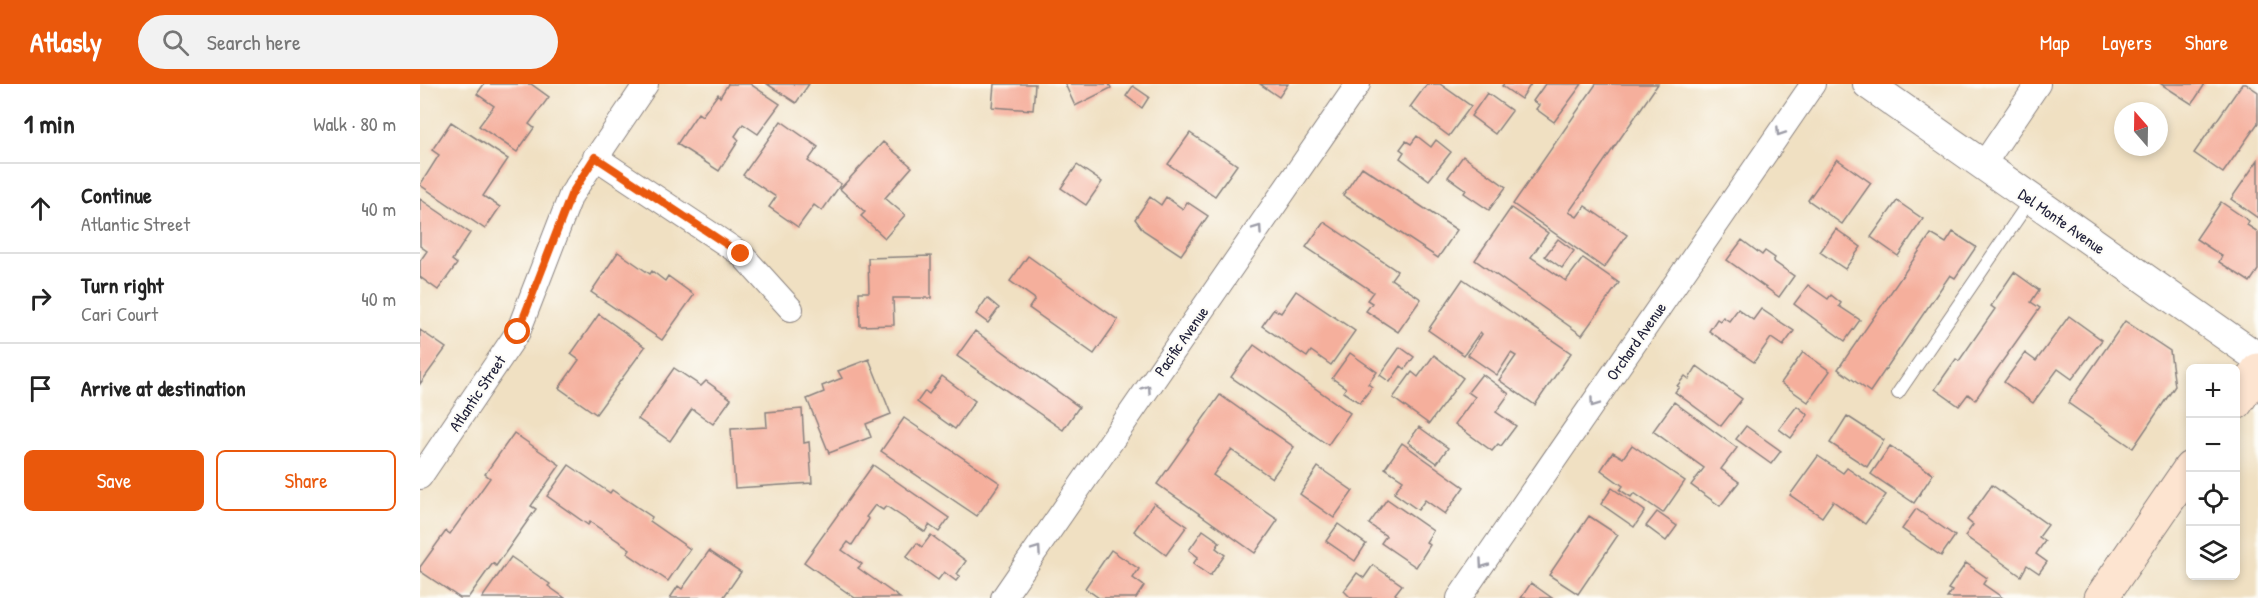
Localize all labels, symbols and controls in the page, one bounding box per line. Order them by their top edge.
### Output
search box [138,15,558,69]
text: Atlasly [30,23,102,61]
icon: search [159,26,192,59]
text: Search here [207,27,301,57]
text: Map [2040,28,2069,57]
text: Layers [2102,28,2152,57]
text: Share [2185,28,2228,57]
north arrow [2114,102,2168,156]
text: 1 min [24,106,75,141]
text: Walk · 80 m [313,110,396,137]
one-way arrow [1776,126,1787,137]
text: Continue [81,180,152,210]
street label: Del Monte Avenue [2014,183,2110,259]
icon: ahead [24,192,57,225]
text: 40 m [361,195,396,222]
text: Atlantic Street [81,210,190,237]
one-way arrow [1251,225,1262,236]
route end [727,240,753,266]
text: Turn right [81,270,164,300]
icon: right [24,282,57,315]
text: 40 m [361,285,396,312]
street label: Orchard Avenue [1601,297,1671,385]
text: Cari Court [81,300,158,327]
street label: Pacific Avenue [1149,301,1213,380]
route start [504,318,530,344]
street label: Atlantic Street [443,350,511,435]
map controls [2186,364,2240,580]
button: + [2186,364,2240,418]
icon: arrive [24,372,57,405]
text: Arrive at destination [81,373,246,403]
one-way arrow [1140,385,1151,396]
one-way arrow [1590,396,1601,407]
button: − [2186,418,2240,472]
button: Save [24,450,204,511]
button: Share [216,450,396,511]
button: locate [2186,472,2240,526]
button: layers [2186,526,2240,580]
one-way arrow [1030,546,1041,557]
one-way arrow [1479,557,1490,568]

